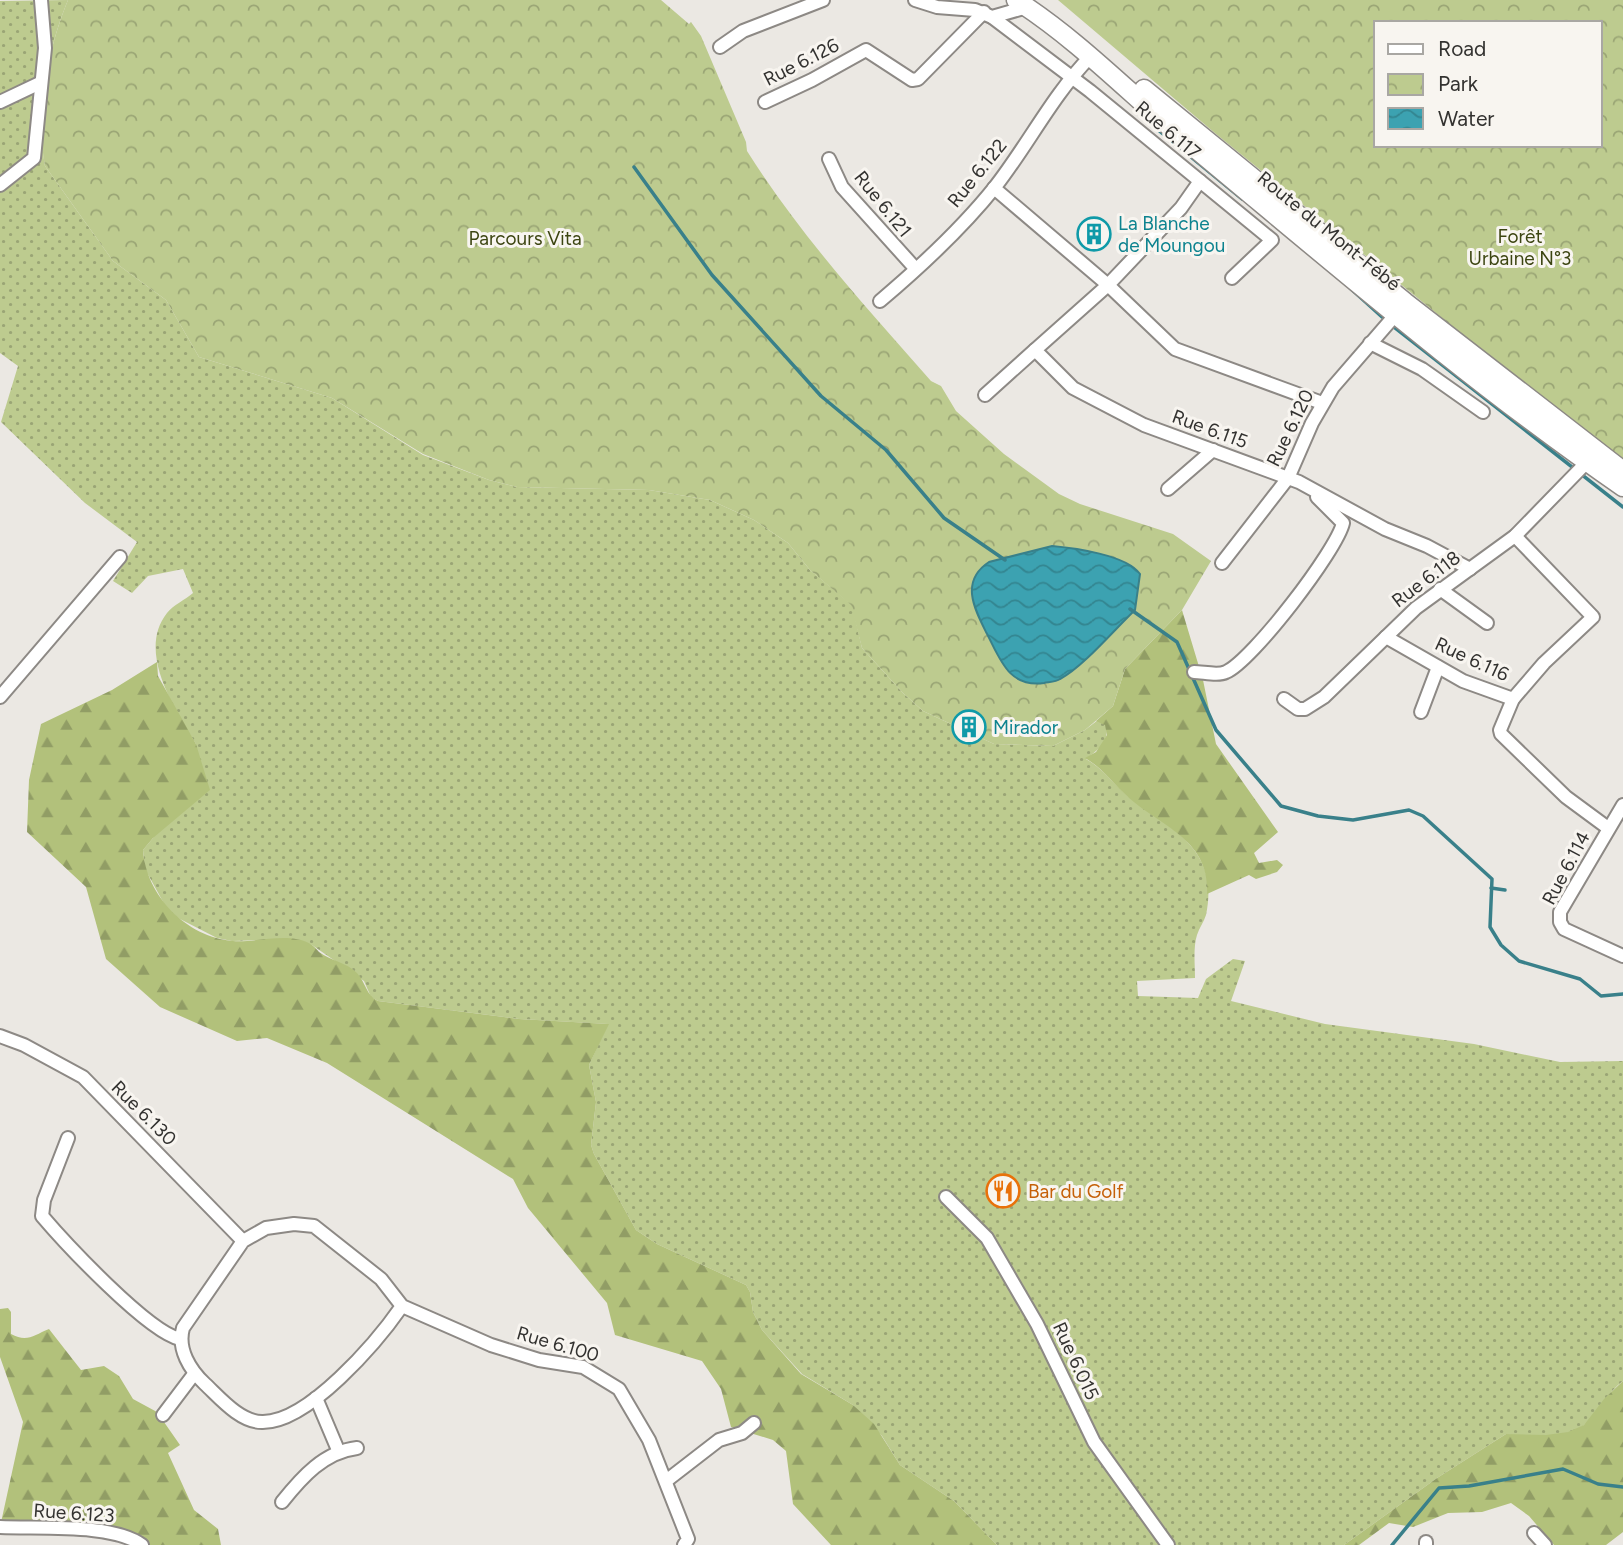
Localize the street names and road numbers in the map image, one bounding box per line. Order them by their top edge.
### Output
street label: Rue 6.126 [759,33,843,91]
street label: Rue 6.117 [1131,96,1205,164]
street label: Rue 6.122 [942,134,1012,212]
street label: Rue 6.121 [849,166,917,242]
street label: Route du Mont-Fébé [1253,166,1405,296]
street label: Rue 6.120 [1261,386,1319,470]
street label: Rue 6.115 [1169,405,1251,453]
street label: Rue 6.118 [1387,546,1465,612]
street label: Rue 6.116 [1431,632,1513,686]
street label: Rue 6.114 [1537,827,1595,909]
street label: Rue 6.130 [107,1076,181,1150]
street label: Rue 6.015 [1048,1318,1104,1404]
street label: Rue 6.100 [514,1321,602,1367]
street label: Rue 6.123 [33,1499,115,1527]

